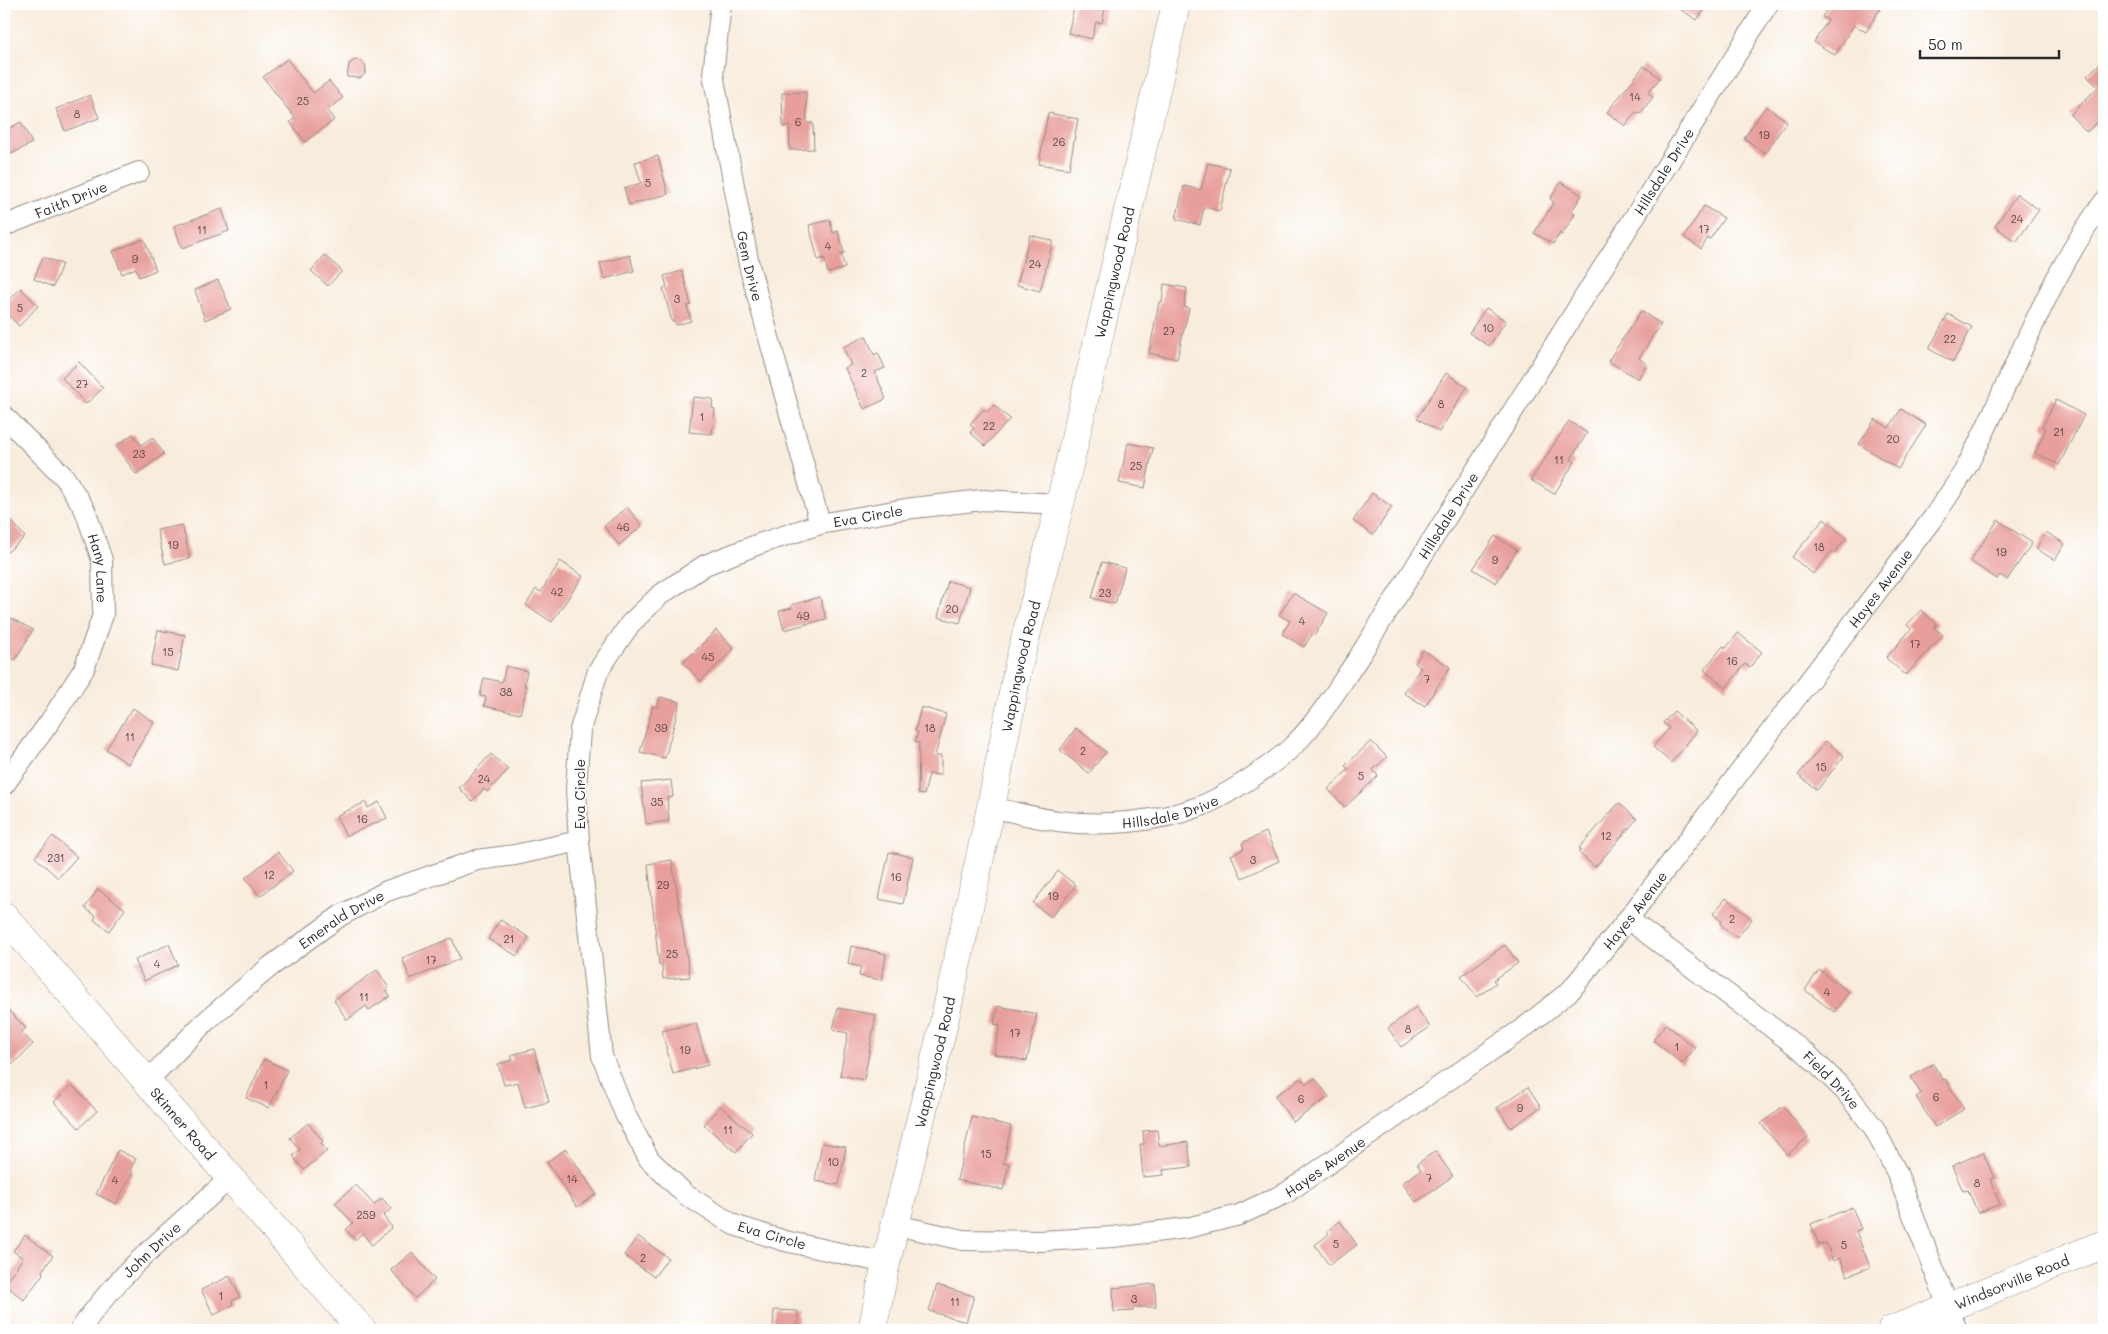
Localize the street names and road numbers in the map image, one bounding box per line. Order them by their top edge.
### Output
street label: Hillsdale Drive [1629,124,1698,218]
street label: Faith Drive [32,176,110,222]
street label: Wappingwood Road [1089,205,1138,340]
street label: Gem Drive [733,229,768,303]
street label: Hillsdale Drive [1413,468,1482,562]
street label: Eva Circle [832,500,904,531]
street label: Hany Lane [84,530,112,603]
street label: Hayes Avenue [1844,544,1916,631]
street label: Wappingwood Road [996,599,1044,734]
street label: Eva Circle [570,759,589,829]
street label: Hillsdale Drive [1121,790,1222,832]
street label: Hayes Avenue [1598,867,1671,953]
street label: Emerald Drive [295,885,387,953]
street label: Wappingwood Road [909,995,959,1130]
street label: Field Drive [1799,1046,1865,1113]
street label: Skinner Road [147,1083,220,1164]
street label: Hayes Avenue [1281,1131,1369,1201]
street label: Eva Circle [736,1216,808,1254]
street label: John Drive [118,1217,184,1281]
street label: Windsorville Road [1951,1250,2072,1313]

